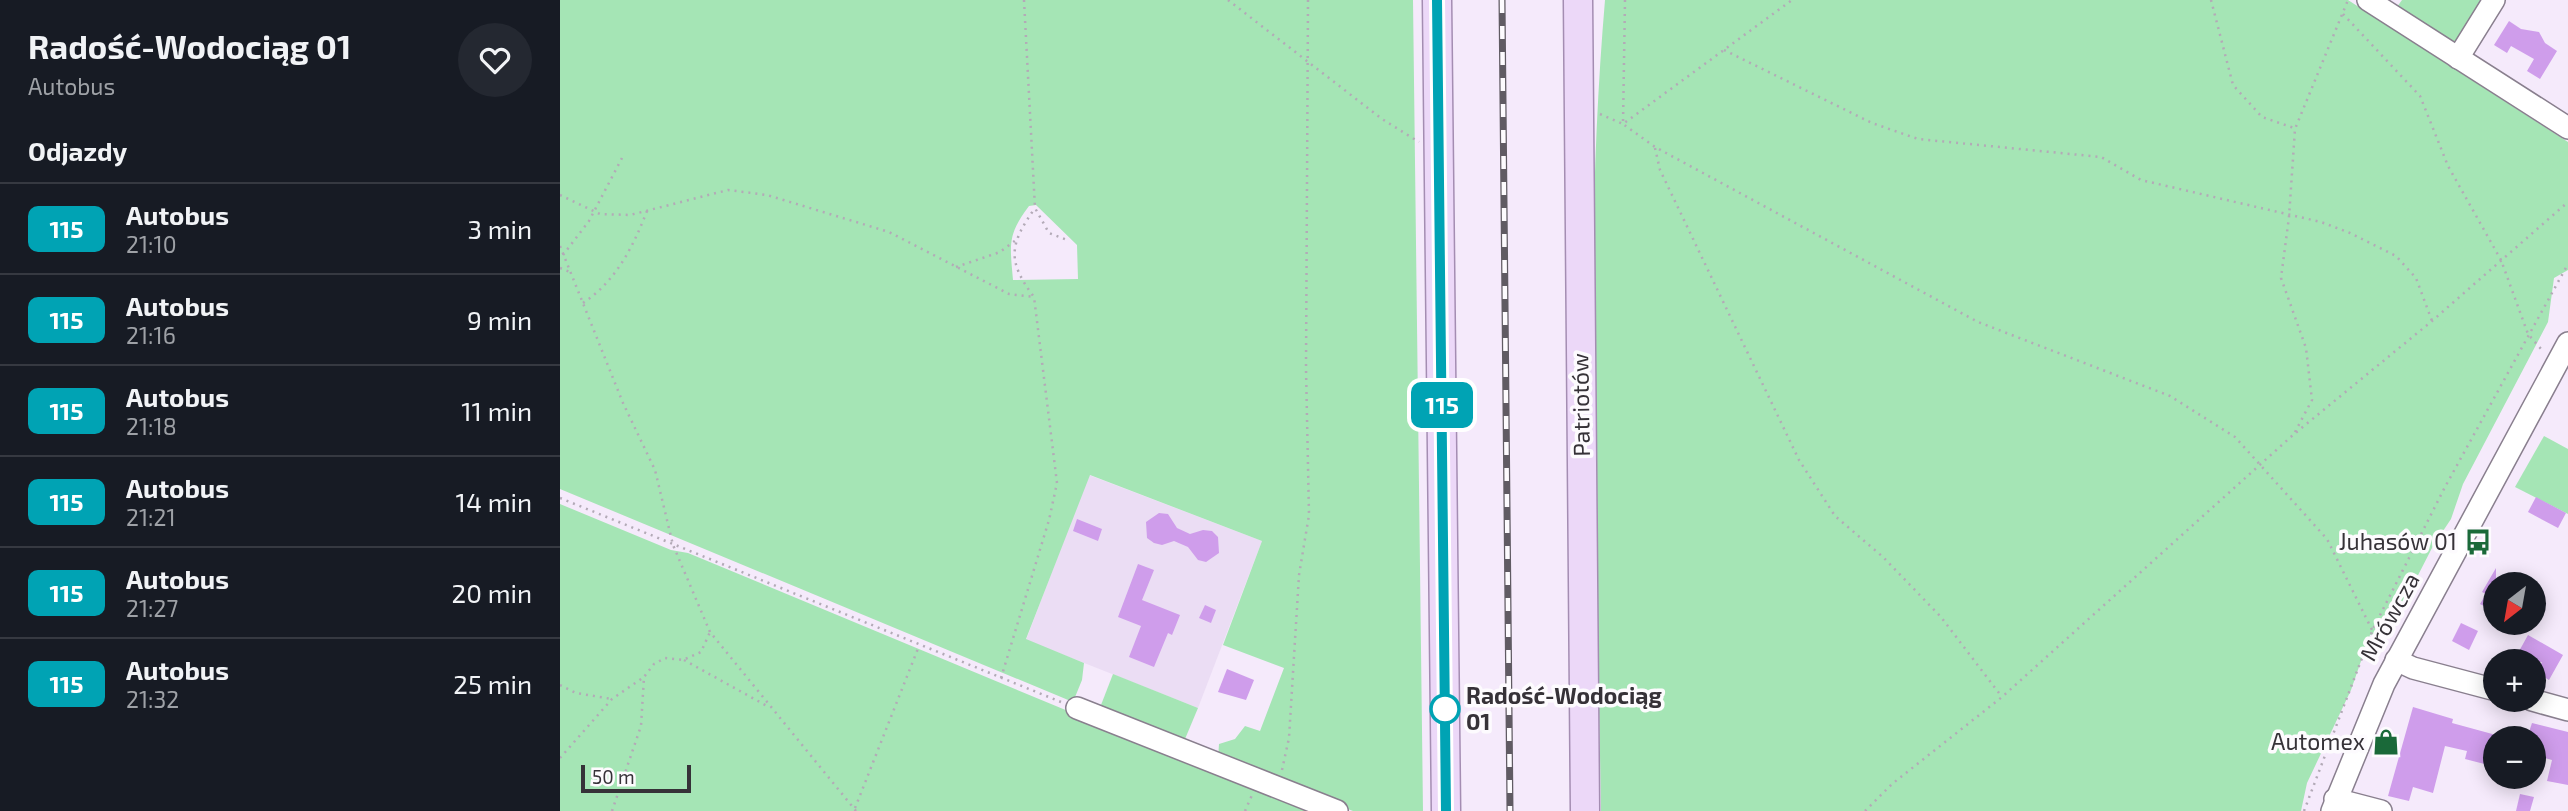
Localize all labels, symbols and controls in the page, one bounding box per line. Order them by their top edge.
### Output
button: heart [458,23,532,97]
text: Radość-Wodociąg 01 [28,26,351,66]
text: Autobus [28,72,115,100]
text: Odjazdy [28,135,127,166]
text: Autobus [126,199,229,230]
text: 3 min [467,213,532,244]
text: 115 [50,214,83,243]
text: 21:10 [126,230,177,258]
text: Autobus [126,290,229,321]
text: 9 min [467,304,532,335]
text: 115 [50,305,83,334]
text: 21:16 [126,321,176,349]
street label: Patriotów [1565,353,1595,457]
text: Autobus [126,381,229,412]
line badge: 115 [1402,382,1482,428]
text: 115 [1425,390,1459,419]
text: 11 min [461,395,532,426]
text: 115 [50,396,83,425]
text: 21:18 [126,412,177,440]
text: Autobus [126,472,229,503]
text: 14 min [456,486,532,517]
text: 115 [50,487,83,516]
text: 21:21 [126,503,176,531]
place label: Juhasów 01 [2339,527,2457,555]
bus stop icon: Juhasów 01 [2463,527,2493,557]
text: Autobus [126,563,229,594]
street label: Mrówcza [2353,567,2425,666]
north arrow [2483,572,2546,635]
map controls [2483,572,2546,789]
text: 20 min [452,577,532,608]
text: 115 [50,578,83,607]
text: 21:27 [126,594,178,622]
button: + [2483,649,2546,712]
text: Autobus [126,654,229,685]
text: 25 min [453,668,532,699]
text: 115 [50,669,83,698]
place label: Radość-Wodociąg 01 [1466,681,1662,735]
text: 21:32 [126,685,179,713]
marker: Radość-Wodociąg 01 [1430,694,1460,724]
button: − [2483,726,2546,789]
place label: Automex [2271,727,2365,755]
shop icon: Automex [2371,727,2401,757]
scale bar [581,762,691,794]
text: 50 m [592,765,635,788]

